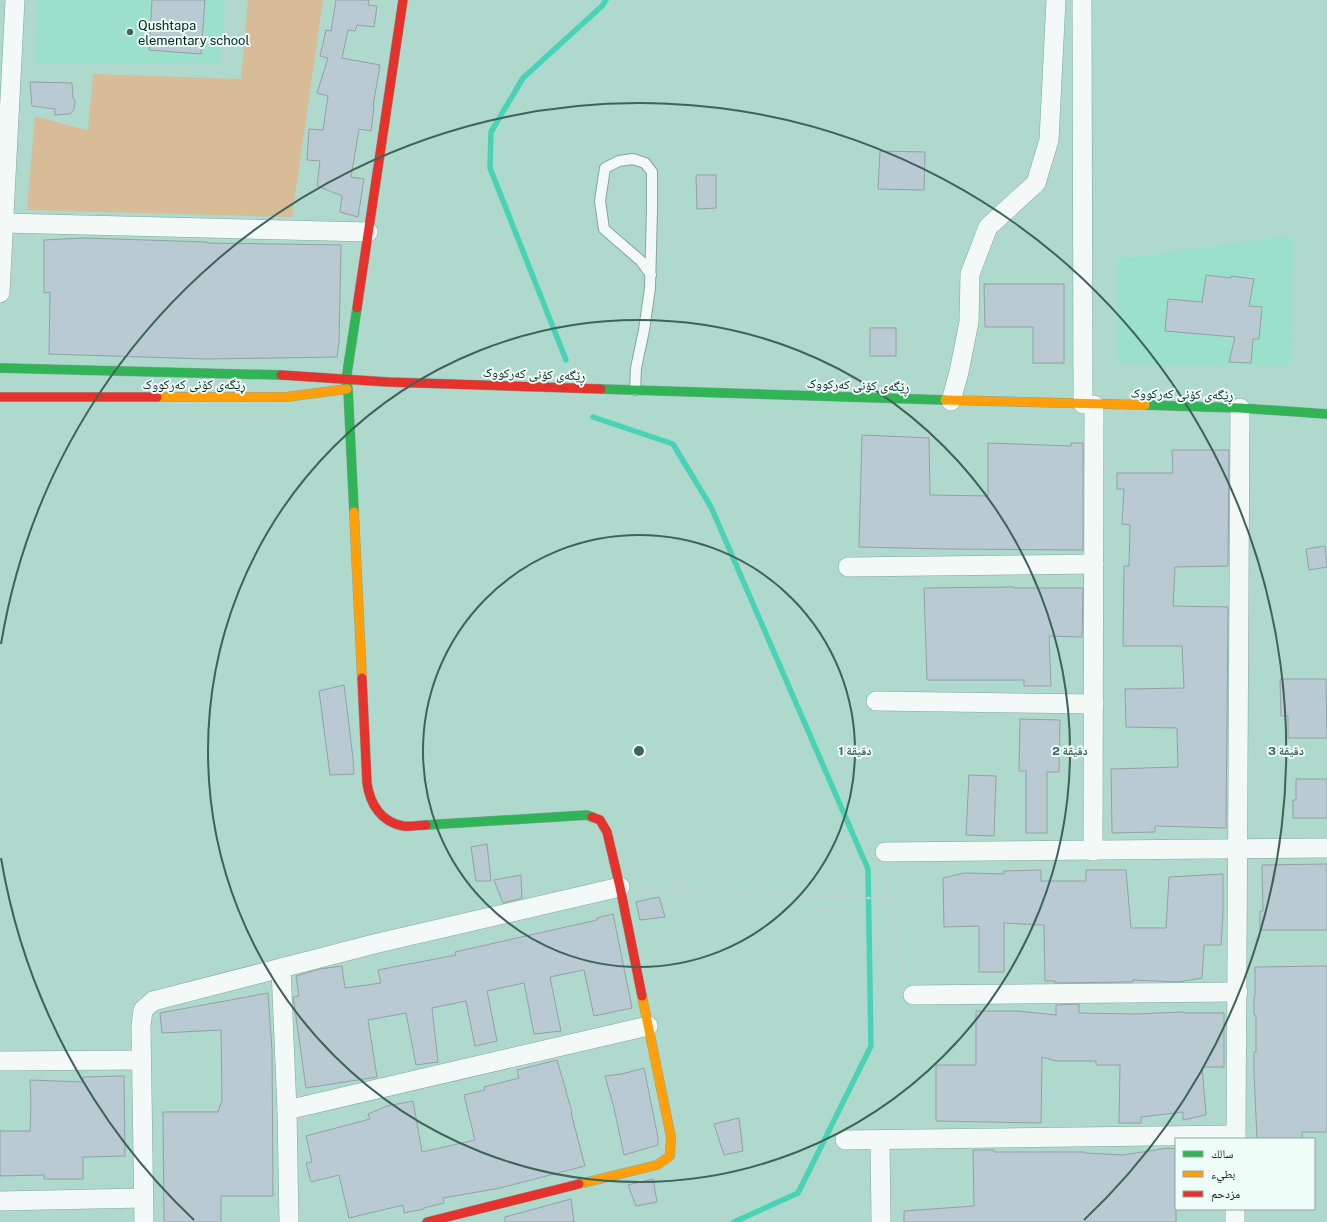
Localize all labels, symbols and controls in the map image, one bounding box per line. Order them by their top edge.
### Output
place label: Qushtapa elementary school [138,18,249,48]
marker: Qushtapa elementary school [125,27,135,37]
street label: ڕێگەی کۆنی کەرکووک [482,365,586,386]
street label: ڕێگەی کۆنی کەرکووک [806,376,910,397]
street label: ڕێگەی کۆنی کەرکووک [143,377,245,394]
street label: ڕێگەی کۆنی کەرکووک [1130,386,1234,405]
centre of rings [632,744,646,758]
text: 1 دقيقة [838,744,872,758]
text: 2 دقيقة [1052,744,1088,758]
text: 3 دقيقة [1268,744,1304,758]
legend [1175,1138,1315,1210]
text: سالك [1211,1147,1233,1161]
text: بطيء [1211,1167,1235,1184]
text: مزدحم [1211,1187,1240,1202]

